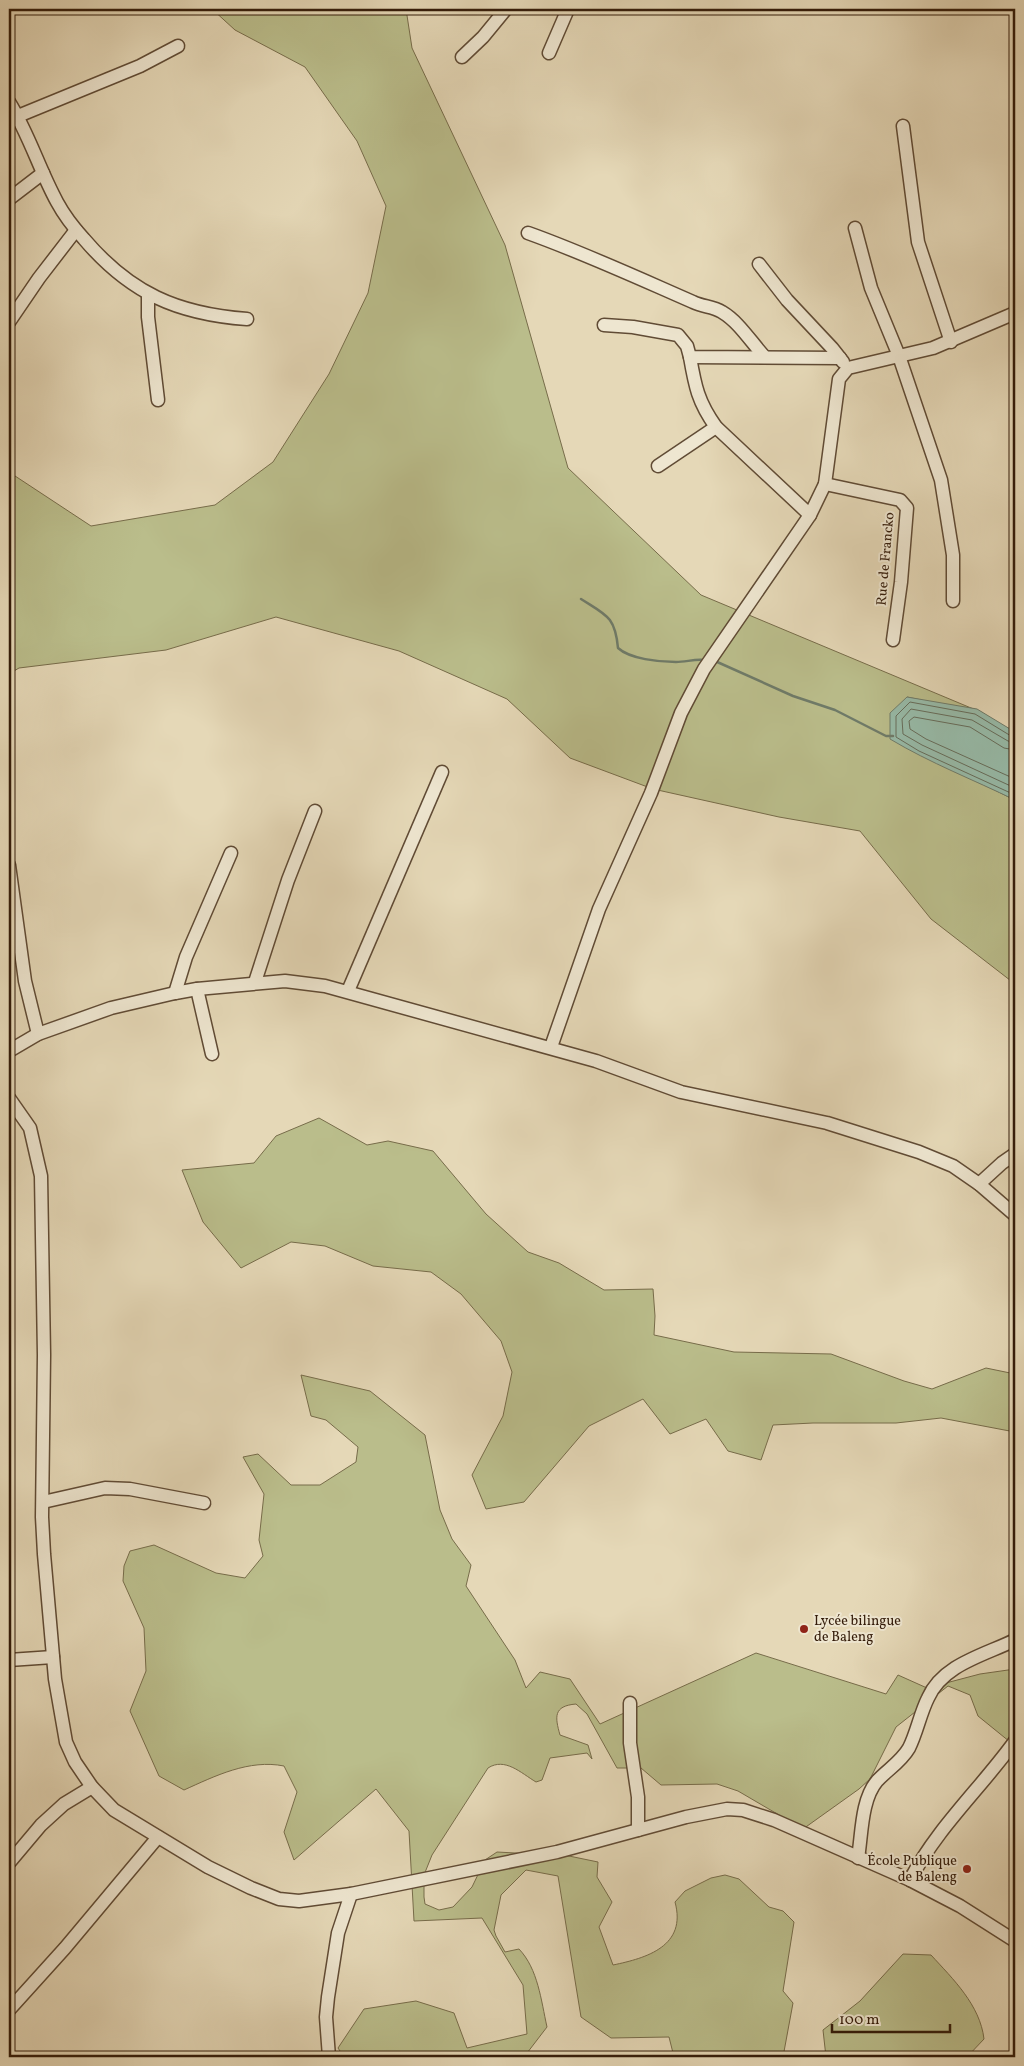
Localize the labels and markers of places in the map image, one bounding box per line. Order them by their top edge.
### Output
place label: Lycée bilingue de Baleng [814,1612,901,1647]
marker: Lycée bilingue de Baleng [798,1623,810,1635]
place label: École Publique de Baleng [867,1852,957,1887]
marker: École Publique de Baleng [961,1863,973,1875]

